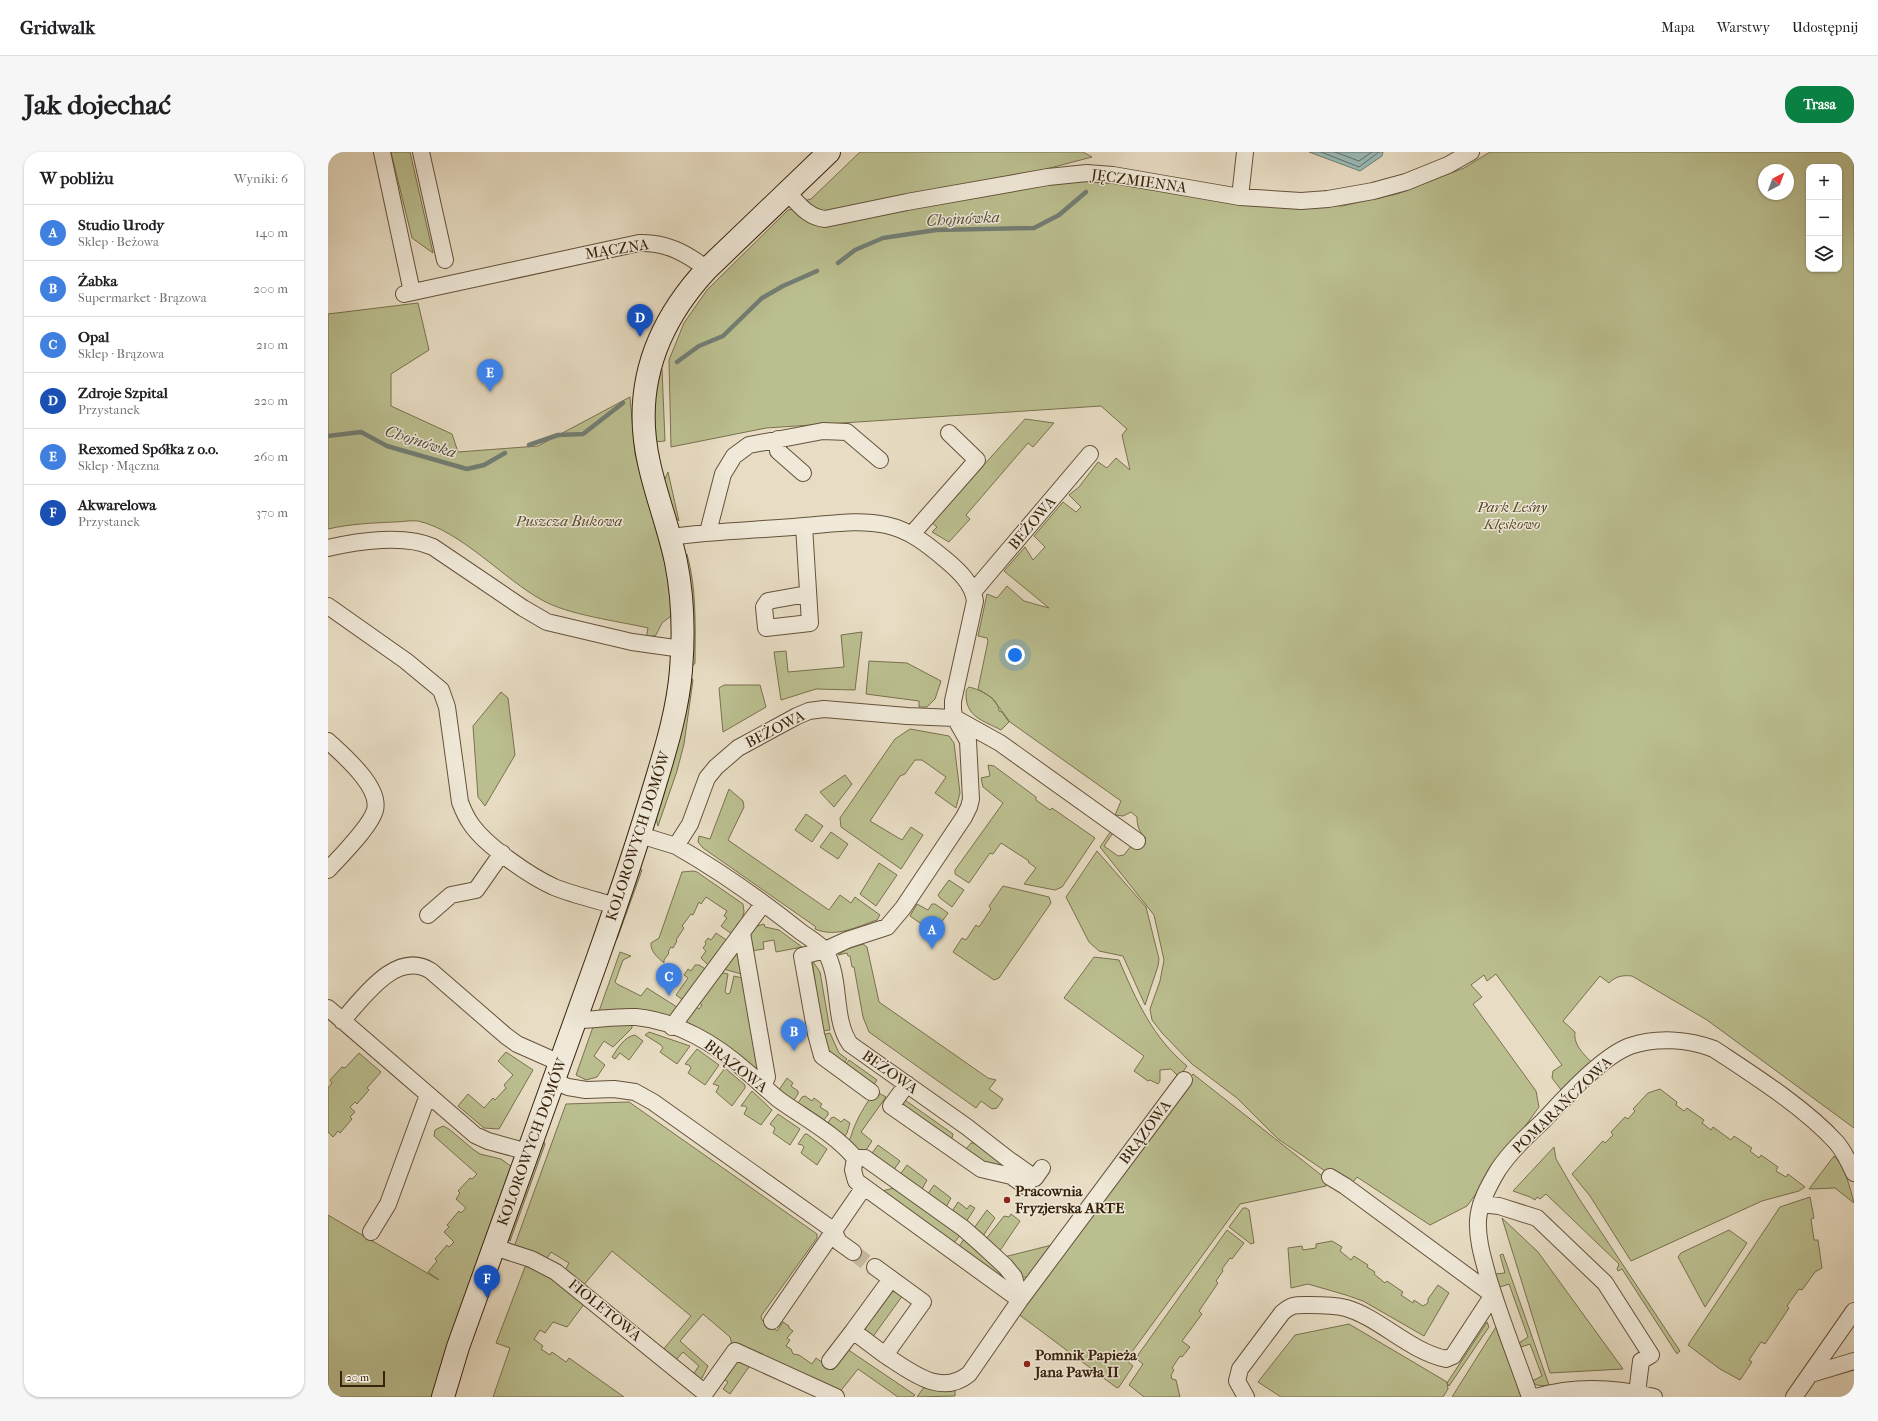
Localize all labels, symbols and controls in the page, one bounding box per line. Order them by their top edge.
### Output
text: Gridwalk [20,17,95,39]
text: Mapa [1661,19,1695,36]
text: Warstwy [1717,19,1770,36]
text: Udostępnij [1792,19,1858,36]
button: Trasa [1785,86,1854,123]
text: Jak dojechać [24,88,171,121]
north arrow [1758,164,1794,200]
map controls [1806,164,1842,272]
button: + [1806,164,1842,200]
street label: JĘCZMIENNA [1089,165,1188,197]
text: W pobliżu [40,168,114,188]
text: Wyniki: 6 [234,171,288,186]
button: − [1806,200,1842,236]
water label: Chojnówka [926,207,1000,230]
text: Studio Urody [78,216,164,234]
text: A [49,225,57,240]
text: 140 m [255,225,288,240]
text: Sklep · Beżowa [78,234,159,249]
street label: MĄCZNA [584,235,650,263]
button: layers [1806,236,1842,272]
text: Żabka [78,272,117,290]
text: B [49,281,57,296]
text: 200 m [253,281,288,296]
text: Supermarket · Brązowa [78,290,207,305]
pin: D [627,304,653,337]
text: Opal [78,328,109,346]
text: C [49,337,57,352]
text: 210 m [256,337,288,352]
text: Sklep · Brązowa [78,346,164,361]
pin: E [477,359,503,392]
text: Zdroje Szpital [78,384,168,402]
text: D [48,393,58,408]
text: 220 m [254,393,288,408]
text: Przystanek [78,402,140,417]
water label: Chojnówka [383,421,459,462]
text: Rexomed Spółka z o.o. [78,440,218,458]
text: E [49,449,57,464]
text: 260 m [254,449,288,464]
text: Sklep · Mączna [78,458,160,473]
street label: BEŻOWA [1005,492,1060,553]
text: Akwarelowa [78,496,156,514]
park label: Park Leśny Klęskowo [1476,498,1548,533]
text: F [50,505,56,520]
text: 370 m [256,505,288,520]
park label: Puszcza Bukowa [515,512,623,530]
text: Przystanek [78,514,140,529]
your location [1005,645,1025,665]
street label: BEŻOWA [742,706,808,752]
street label: KOLOROWYCH DOMÓW [602,748,674,923]
pin: A [919,916,945,949]
pin: C [656,963,682,996]
pin: B [781,1018,807,1051]
street label: BRĄZOWA [701,1036,771,1096]
street label: BEŻOWA [859,1046,922,1098]
street label: POMARAŃCZOWA [1509,1053,1616,1157]
street label: KOLOROWYCH DOMÓW [493,1054,571,1228]
street label: BRĄZOWA [1115,1096,1175,1168]
place label: Pracownia Fryzjerska ARTE [1014,1182,1125,1217]
marker: Pracownia Fryzjerska ARTE [1002,1195,1012,1205]
pin: F [474,1265,500,1298]
street label: FIOLETOWA [565,1275,645,1345]
place label: Pomnik Papieża Jana Pawła II [1033,1346,1138,1381]
marker: Pomnik Papieża Jana Pawła II [1022,1359,1032,1369]
scale bar [340,1369,385,1388]
text: 20 m [346,1371,369,1384]

